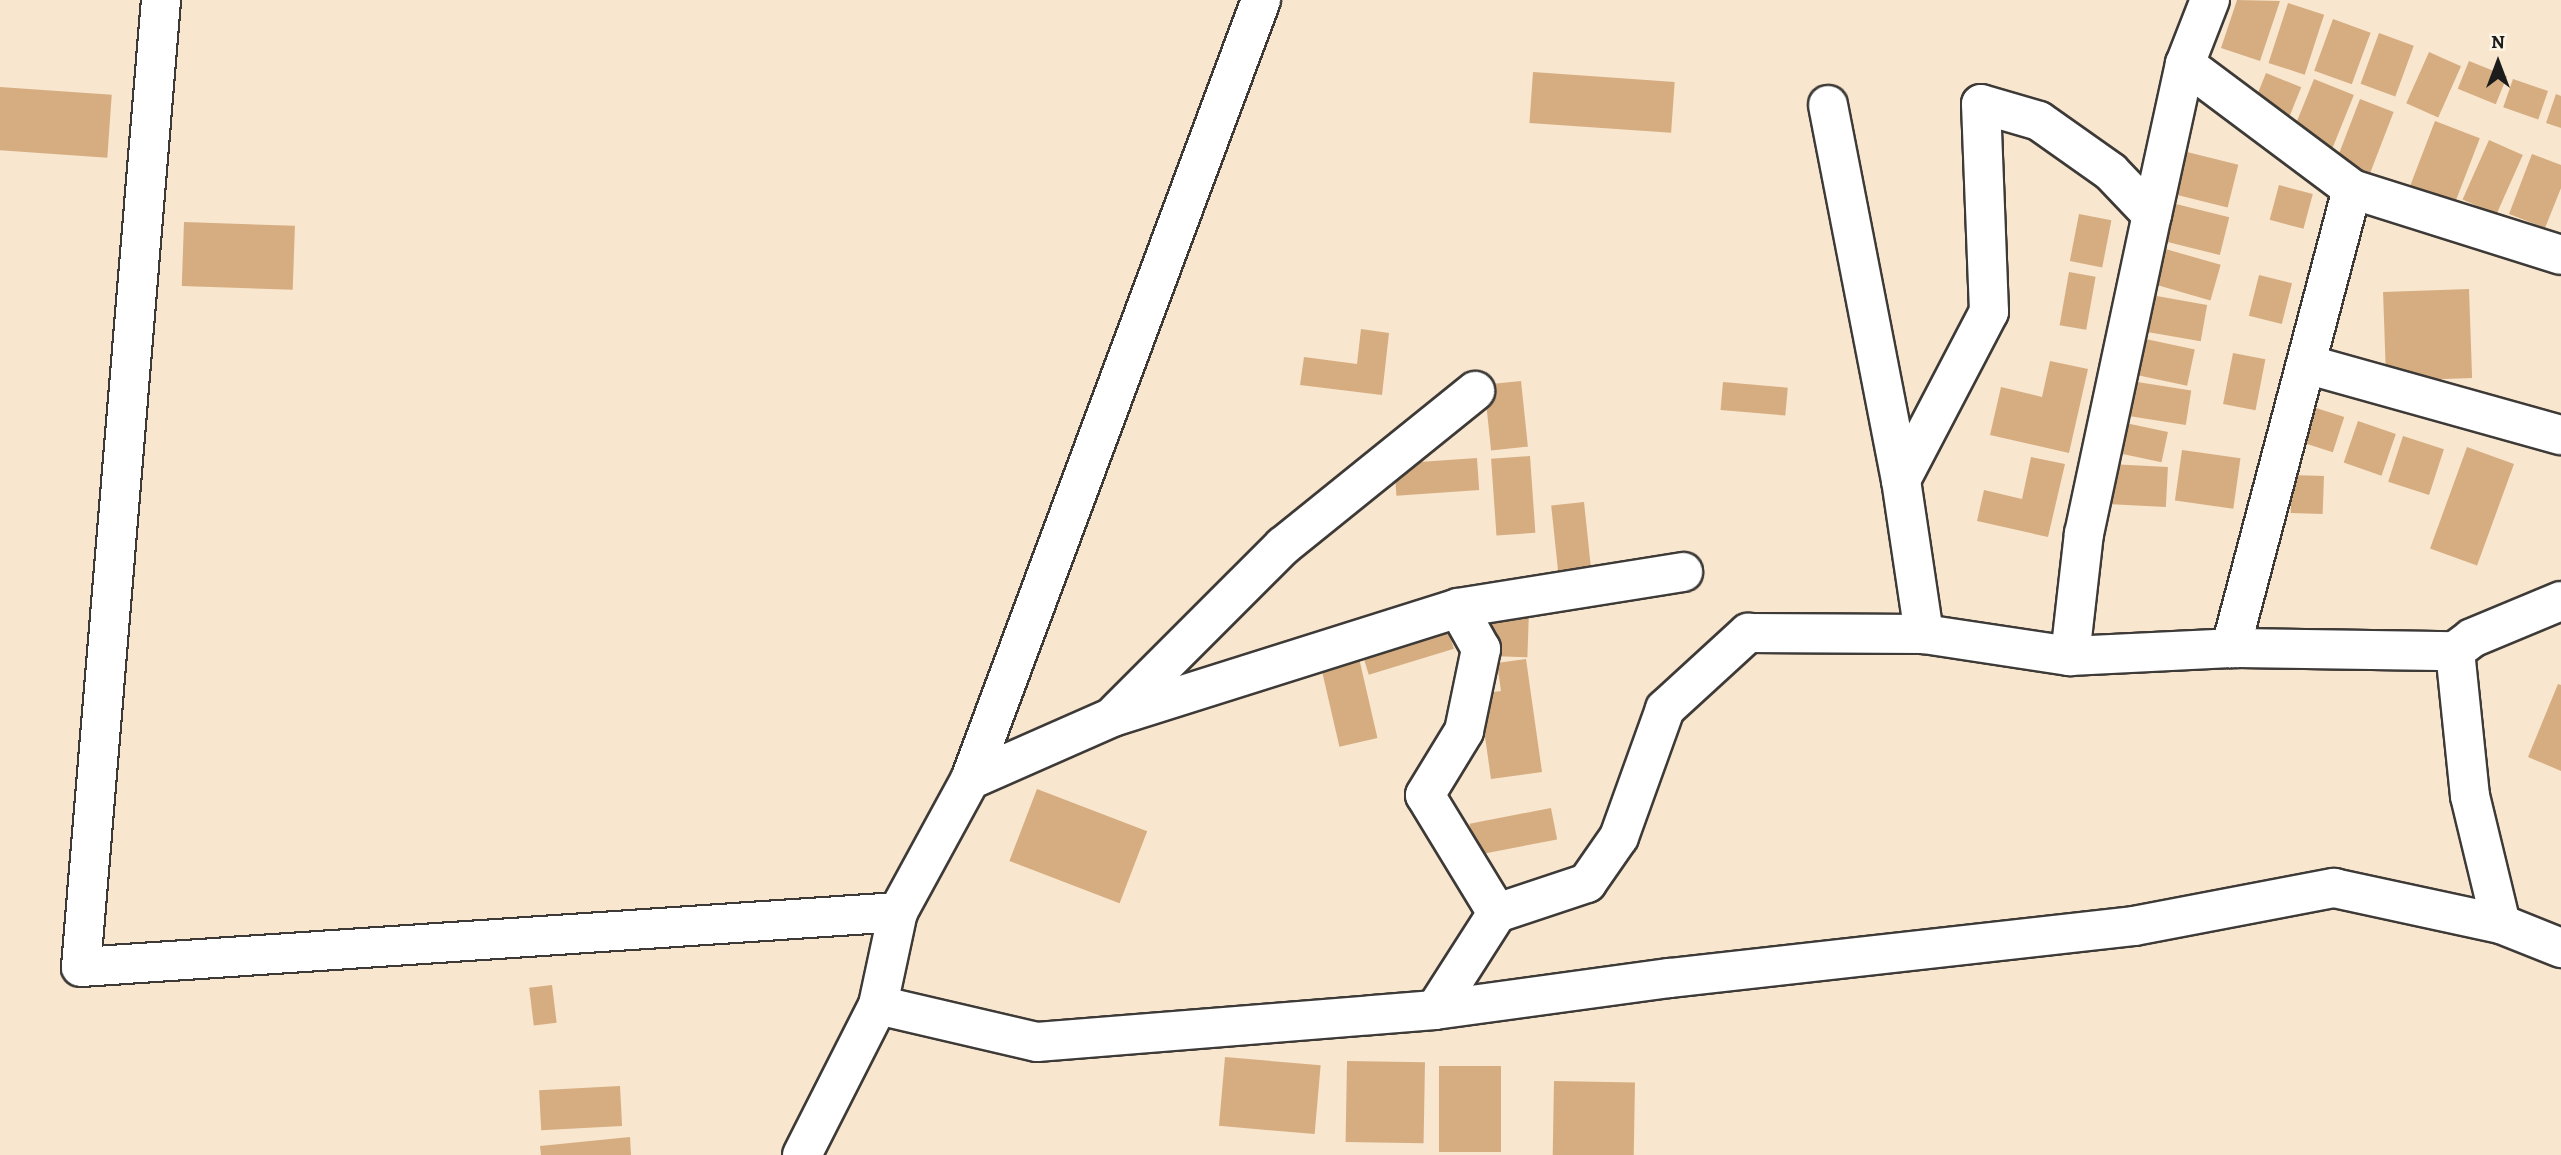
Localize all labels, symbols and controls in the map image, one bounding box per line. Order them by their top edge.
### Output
north arrow [2463,28,2533,98]
text: N [2491,29,2505,55]

